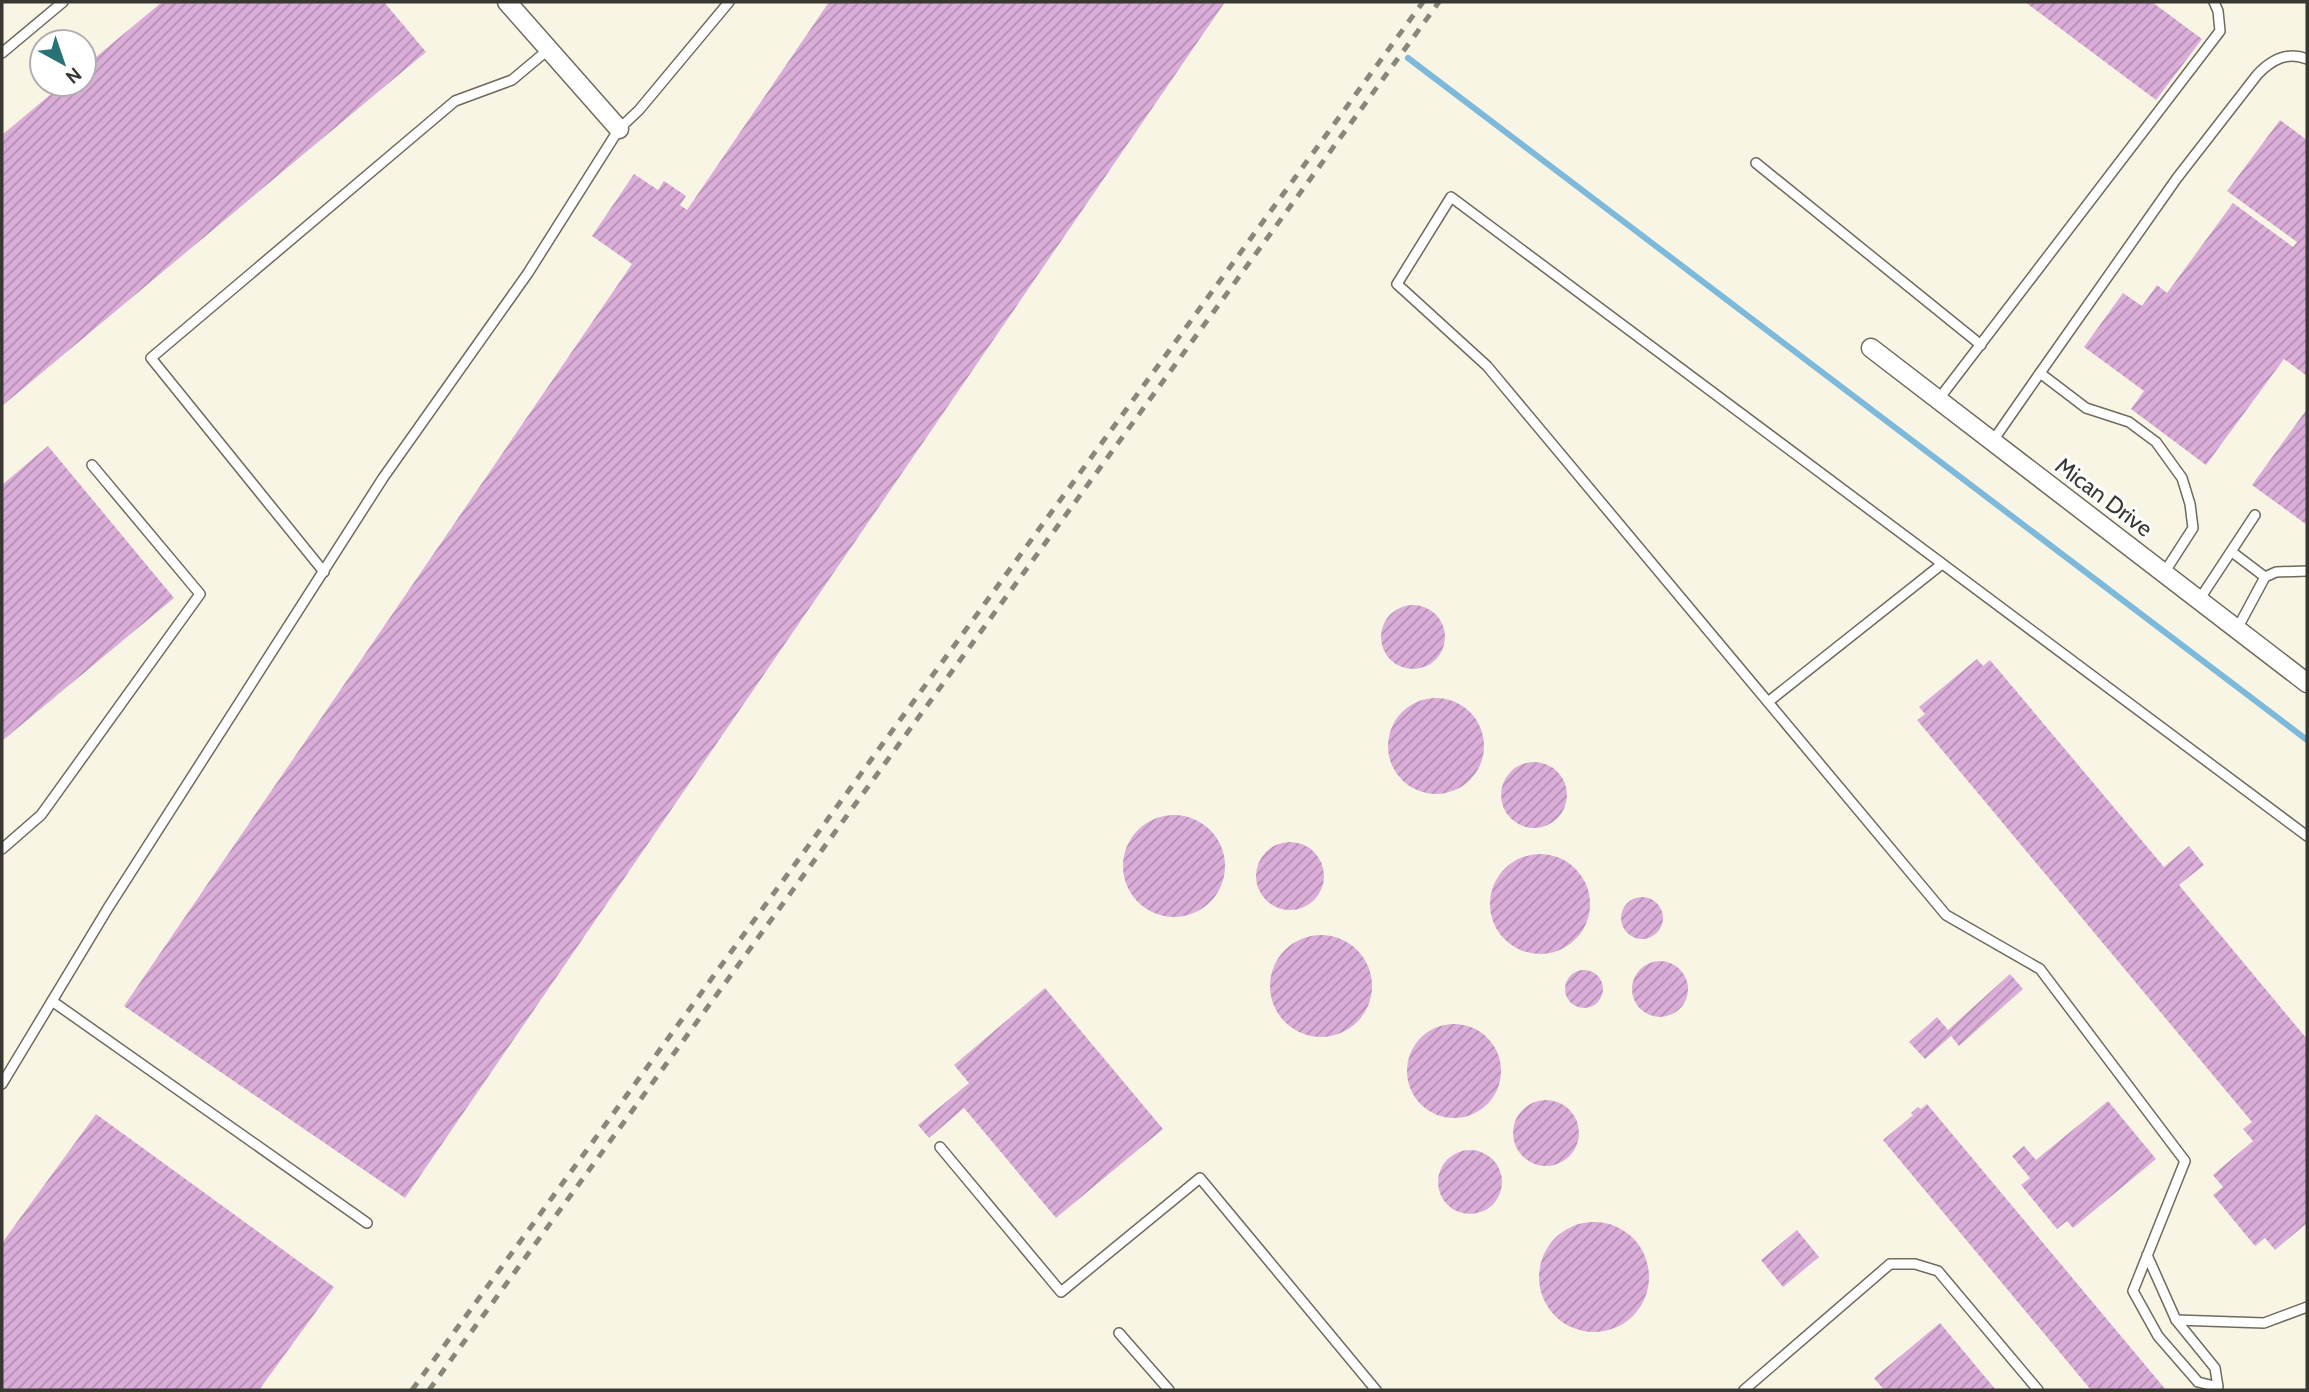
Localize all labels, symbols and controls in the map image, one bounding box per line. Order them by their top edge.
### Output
north arrow [28,28,98,98]
text: N [61,63,86,89]
street label: Mican Drive [2050,451,2158,543]

